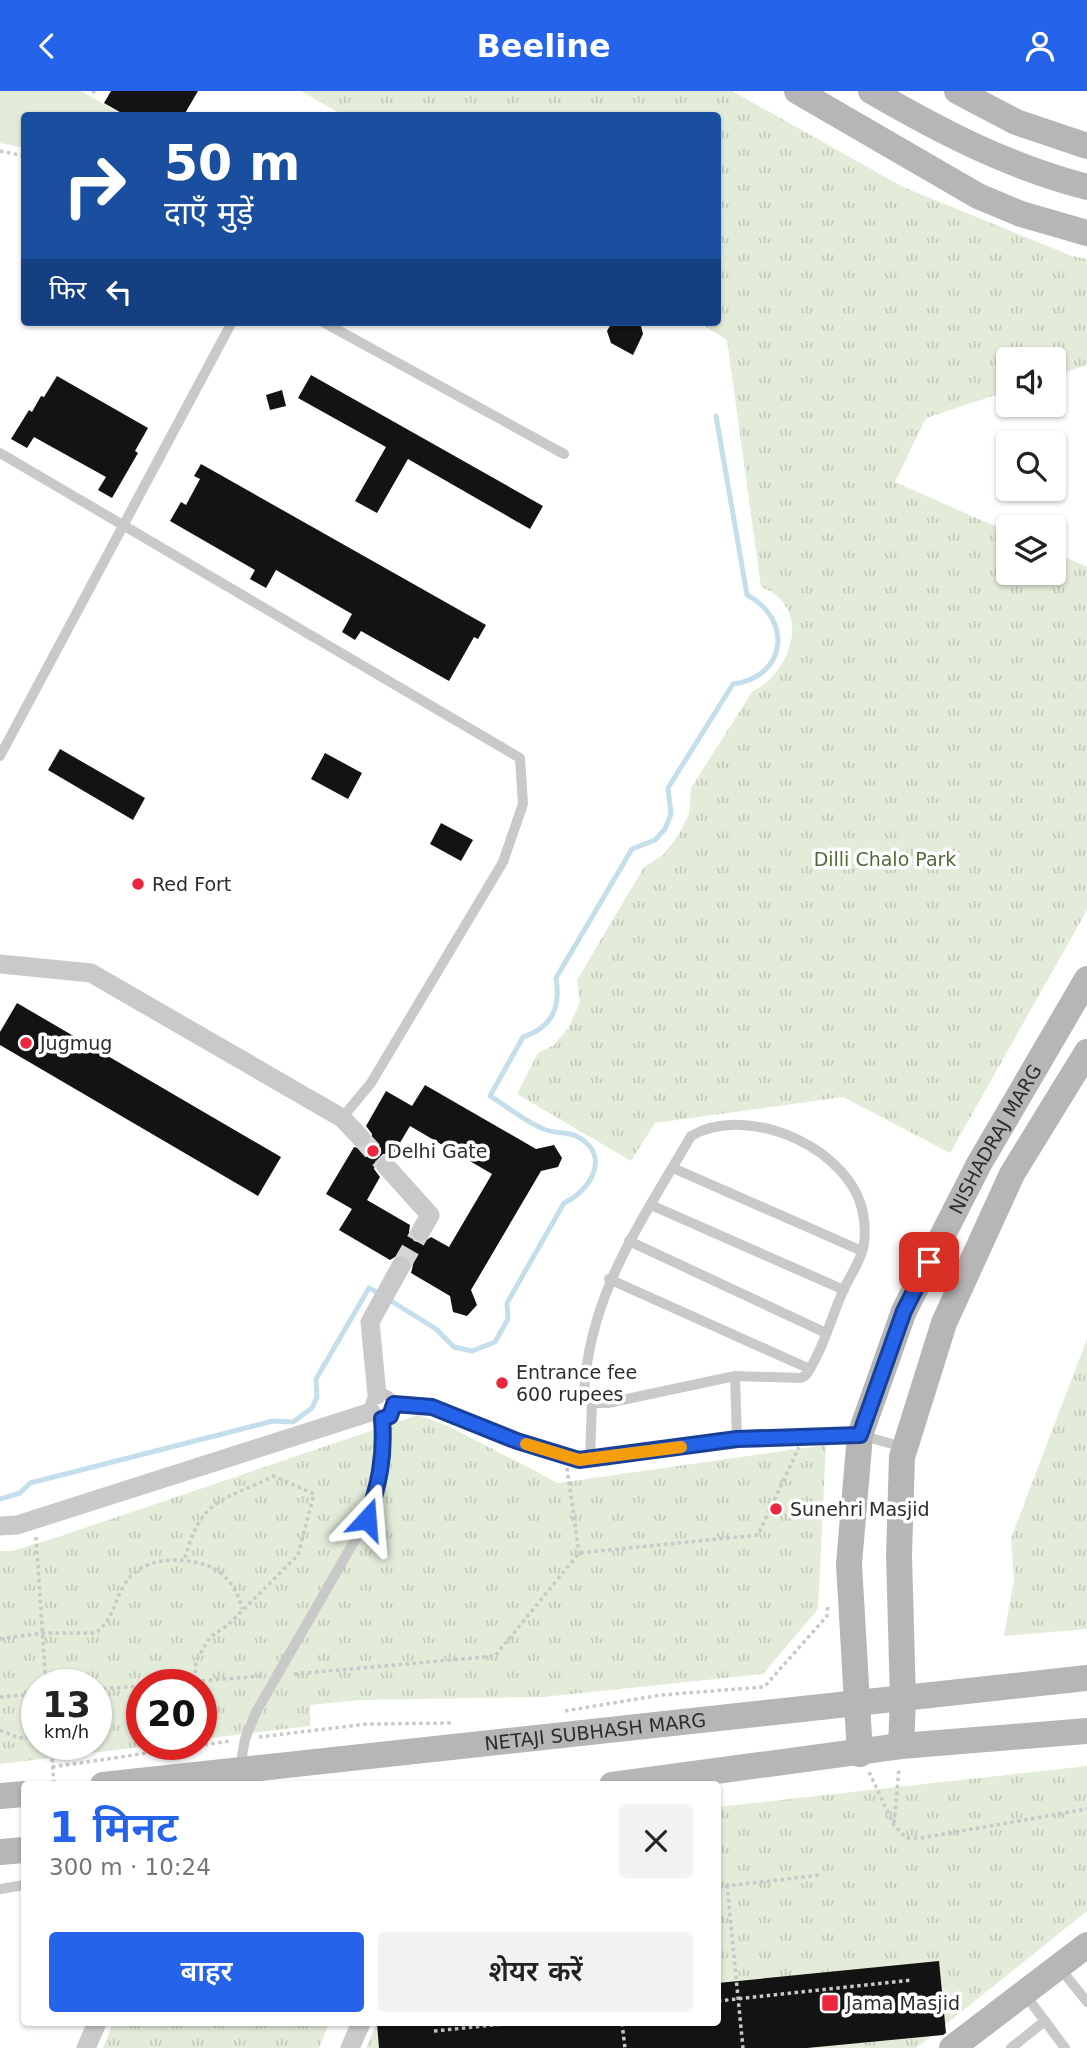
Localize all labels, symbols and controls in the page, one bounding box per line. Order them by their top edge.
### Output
icon: back [28,27,66,65]
text: Beeline [476,27,611,65]
icon: person [1021,27,1059,65]
text: 50 m [164,135,300,192]
icon: right [49,140,140,231]
text: दाएँ मुड़ें [164,194,253,232]
icon: left [100,273,138,311]
text: फिर [49,275,86,305]
map controls [996,347,1066,585]
button: sound [996,347,1066,417]
button: search [996,431,1066,501]
button: layers [996,515,1066,585]
park label: Dilli Chalo Park [814,848,956,870]
place label: Red Fort [152,873,231,895]
marker: Red Fort [130,876,146,892]
place label: Jugmug [39,1032,112,1054]
marker: Jugmug [18,1035,34,1051]
street label: NISHADRAJ MARG [944,1060,1046,1218]
place label: Delhi Gate [387,1140,487,1162]
marker: Delhi Gate [365,1143,381,1159]
pin [899,1232,959,1292]
icon: arrive [910,1243,948,1281]
place label: Entrance fee 600 rupees [516,1361,637,1405]
marker: Entrance fee 600 rupees [494,1375,510,1391]
position arrow [330,1482,404,1556]
place label: Sunehri Masjid [790,1498,930,1520]
marker: Sunehri Masjid [768,1501,784,1517]
speed limit sign: 20 [126,1669,217,1760]
text: 13 [42,1685,91,1725]
street label: NETAJI SUBHASH MARG [483,1709,707,1754]
text: km/h [44,1721,89,1742]
text: 1 मिनट [49,1803,178,1852]
button: close [619,1804,693,1878]
text: 300 m · 10:24 [49,1854,211,1880]
button: बाहर [49,1932,364,2012]
button: शेयर करें [378,1932,693,2012]
place label: Jama Masjid [845,1992,960,2014]
marker: Jama Masjid [820,1993,840,2013]

